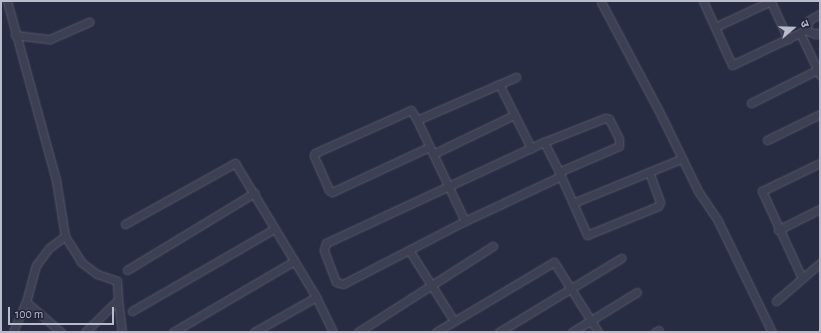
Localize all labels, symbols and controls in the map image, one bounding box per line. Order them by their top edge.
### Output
north arrow [773,8,813,48]
text: उ [798,19,811,29]
scale bar [10,299,116,325]
text: 100 m [15,308,43,320]

